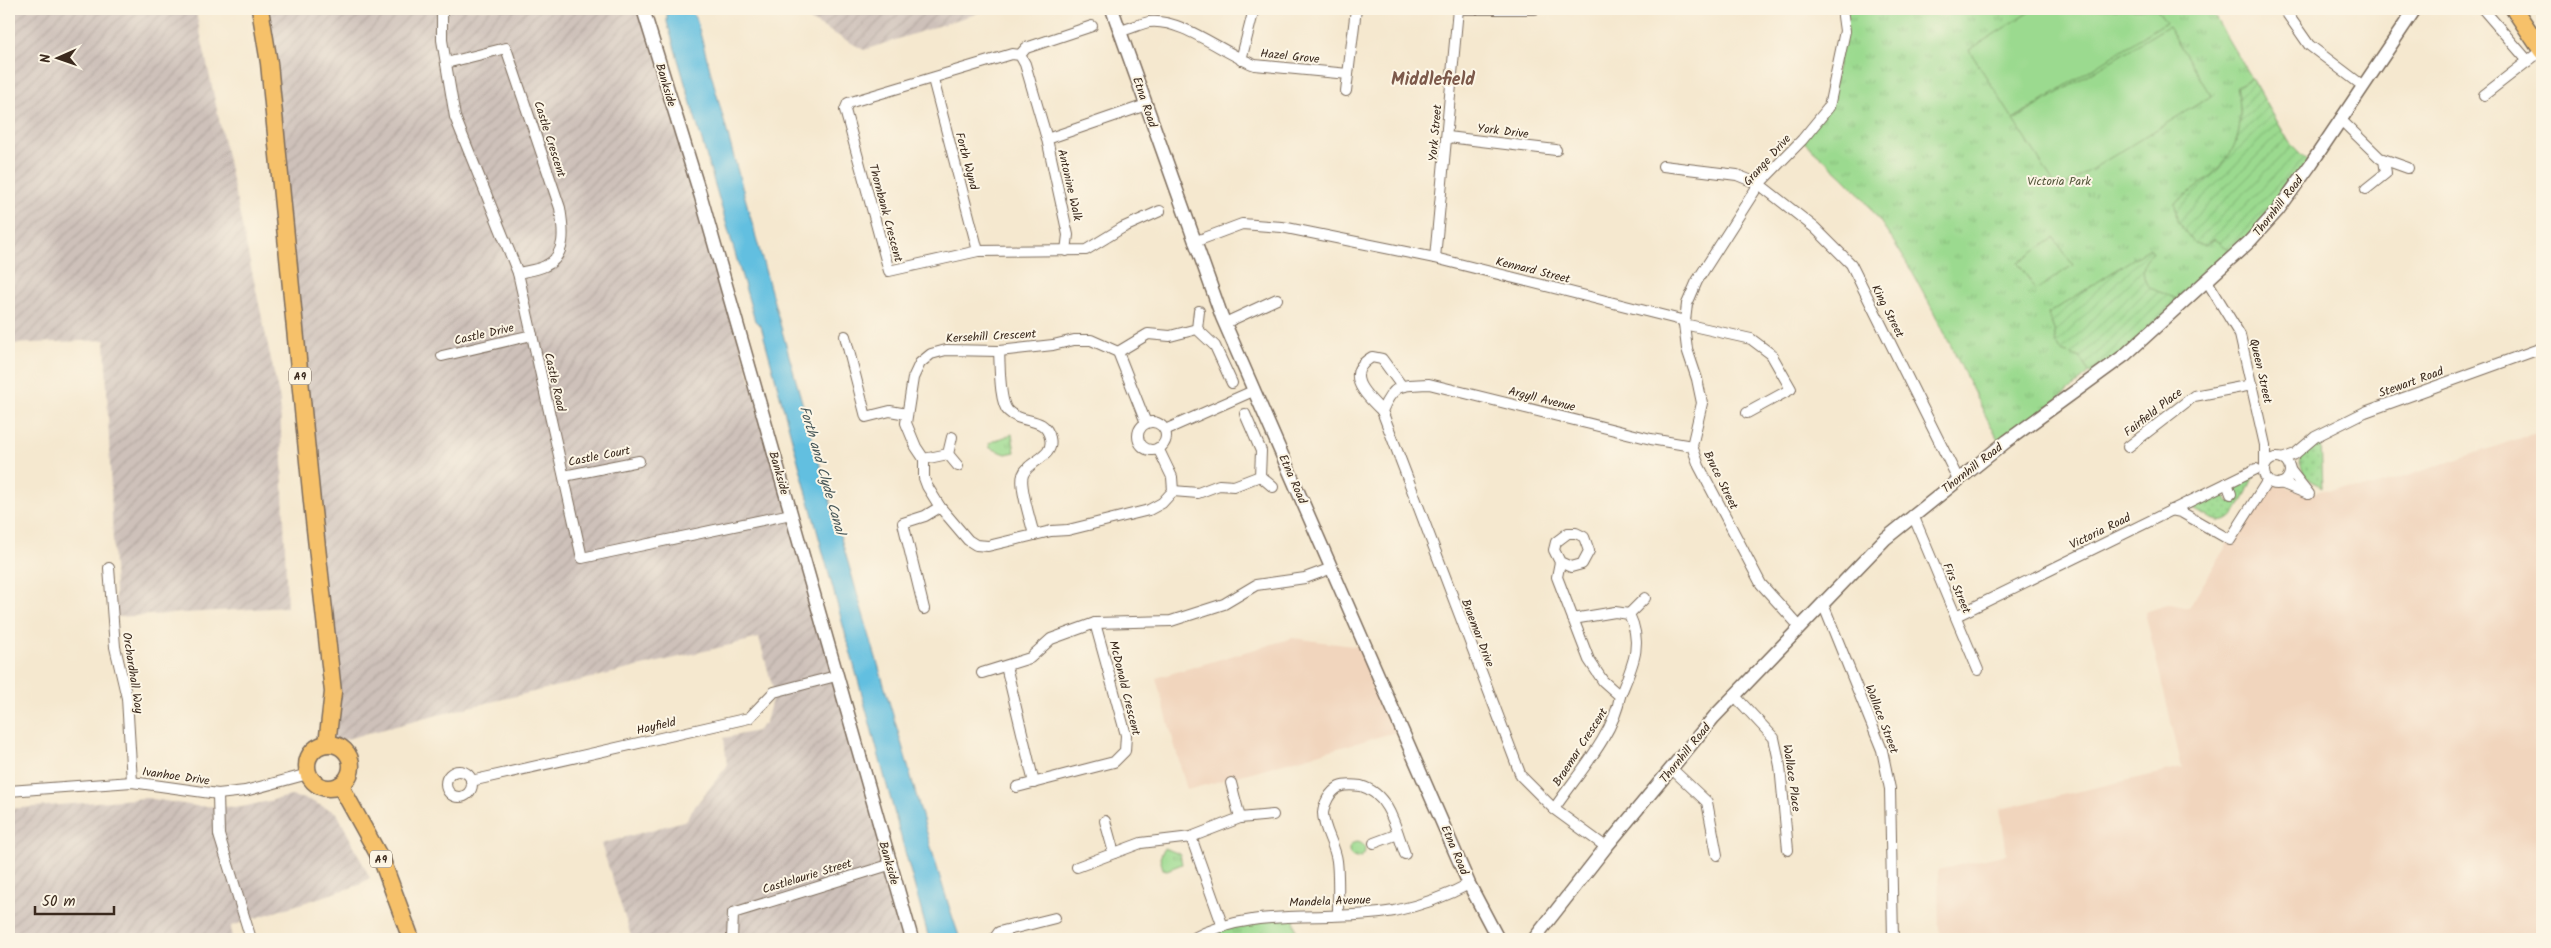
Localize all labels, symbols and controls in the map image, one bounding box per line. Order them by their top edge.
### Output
north arrow [32,32,82,82]
street label: Hazel Grove [1259,44,1321,69]
text: N [35,53,57,63]
street label: Bankside [650,61,681,110]
district label: Middlefield [1391,66,1475,95]
street label: Etna Road [1127,74,1162,131]
street label: Castle Crescent [528,99,571,180]
street label: York Street [1424,103,1447,162]
street label: York Drive [1476,119,1530,144]
street label: Forth Wynd [950,130,984,193]
street label: Grange Drive [1739,130,1796,191]
street label: Antonine Walk [1052,147,1087,223]
street label: Thornbank Crescent [863,162,908,265]
street label: Thornhill Road [2249,171,2309,241]
park label: Victoria Park [2027,172,2091,191]
street label: Kennard Street [1494,252,1572,289]
street label: King Street [1866,281,1909,341]
street label: Castle Drive [452,318,516,351]
street label: Kersehill Crescent [945,325,1037,348]
street label: Queen Street [2244,337,2277,406]
street label: Castle Road [539,351,571,414]
street label: Stewart Road [2376,362,2447,403]
road number: A9 [289,368,311,384]
street label: Argyll Avenue [1506,382,1578,417]
street label: Fairfield Place [2120,383,2187,441]
water label: Forth and Clyde Canal [793,403,852,540]
street label: Thornhill Road [1938,438,2008,498]
street label: Castle Court [566,441,632,472]
street label: Bruce Street [1698,448,1743,513]
street label: Bankside [763,449,794,498]
street label: Etna Road [1273,451,1312,508]
street label: Victoria Road [2066,508,2135,554]
street label: Firs Street [1937,560,1976,617]
street label: Braemar Drive [1456,596,1499,671]
street label: Orchardhall Way [117,631,148,715]
street label: McDonald Crescent [1104,639,1146,738]
street label: Wallace Street [1860,682,1904,757]
street label: Braemar Crescent [1548,704,1613,790]
street label: Hayfield [635,713,679,740]
street label: Thornhill Road [1655,718,1716,788]
street label: Wallace Place [1777,743,1806,814]
street label: Ivanhoe Drive [141,762,211,791]
street label: Etna Road [1436,822,1474,879]
street label: Bankside [873,839,904,888]
road number: A9 [370,851,392,868]
street label: Castlelaurie Street [760,854,855,899]
scale bar [35,883,114,915]
text: 50 m [42,890,76,914]
street label: Mandela Avenue [1289,891,1372,912]

